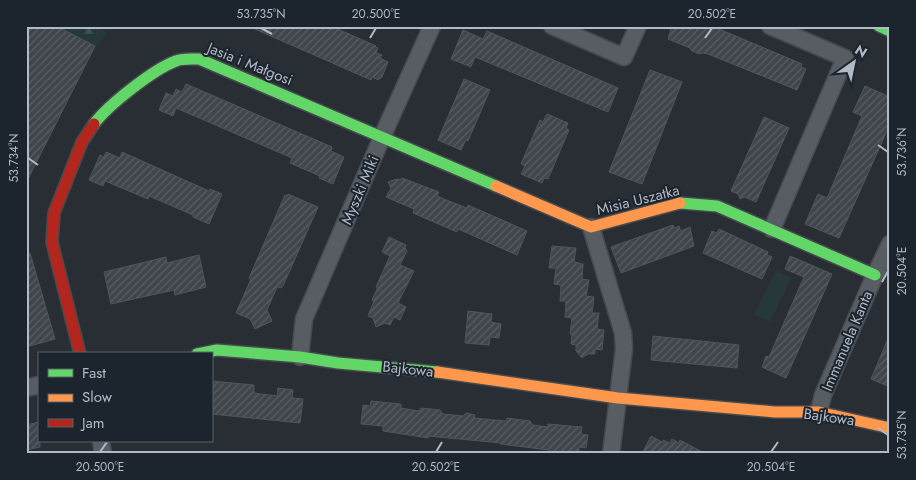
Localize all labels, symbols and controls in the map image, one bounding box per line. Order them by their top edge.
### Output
text: 53.735°N [237,5,286,23]
text: 20.500°E [352,5,400,23]
text: 20.502°E [688,5,736,23]
street label: Jasia i Małgosi [202,36,296,91]
north arrow [828,38,878,88]
text: N [851,40,871,63]
text: 53.736°N [893,127,911,177]
text: 53.734°N [5,133,23,183]
street label: Myszki Miki [336,152,384,228]
street label: Misia Uszatka [594,179,682,221]
text: 20.504°E [893,247,911,295]
street label: Immanuela Kanta [816,287,878,395]
legend [38,352,212,442]
street label: Bajkowa [381,355,435,383]
text: Fast [82,362,106,384]
text: Slow [82,386,113,408]
street label: Bajkowa [802,403,856,431]
text: 53.735°N [893,411,911,460]
text: Jam [80,412,105,434]
text: 20.500°E [76,458,124,476]
text: 20.502°E [412,458,460,476]
text: 20.504°E [747,458,795,476]

